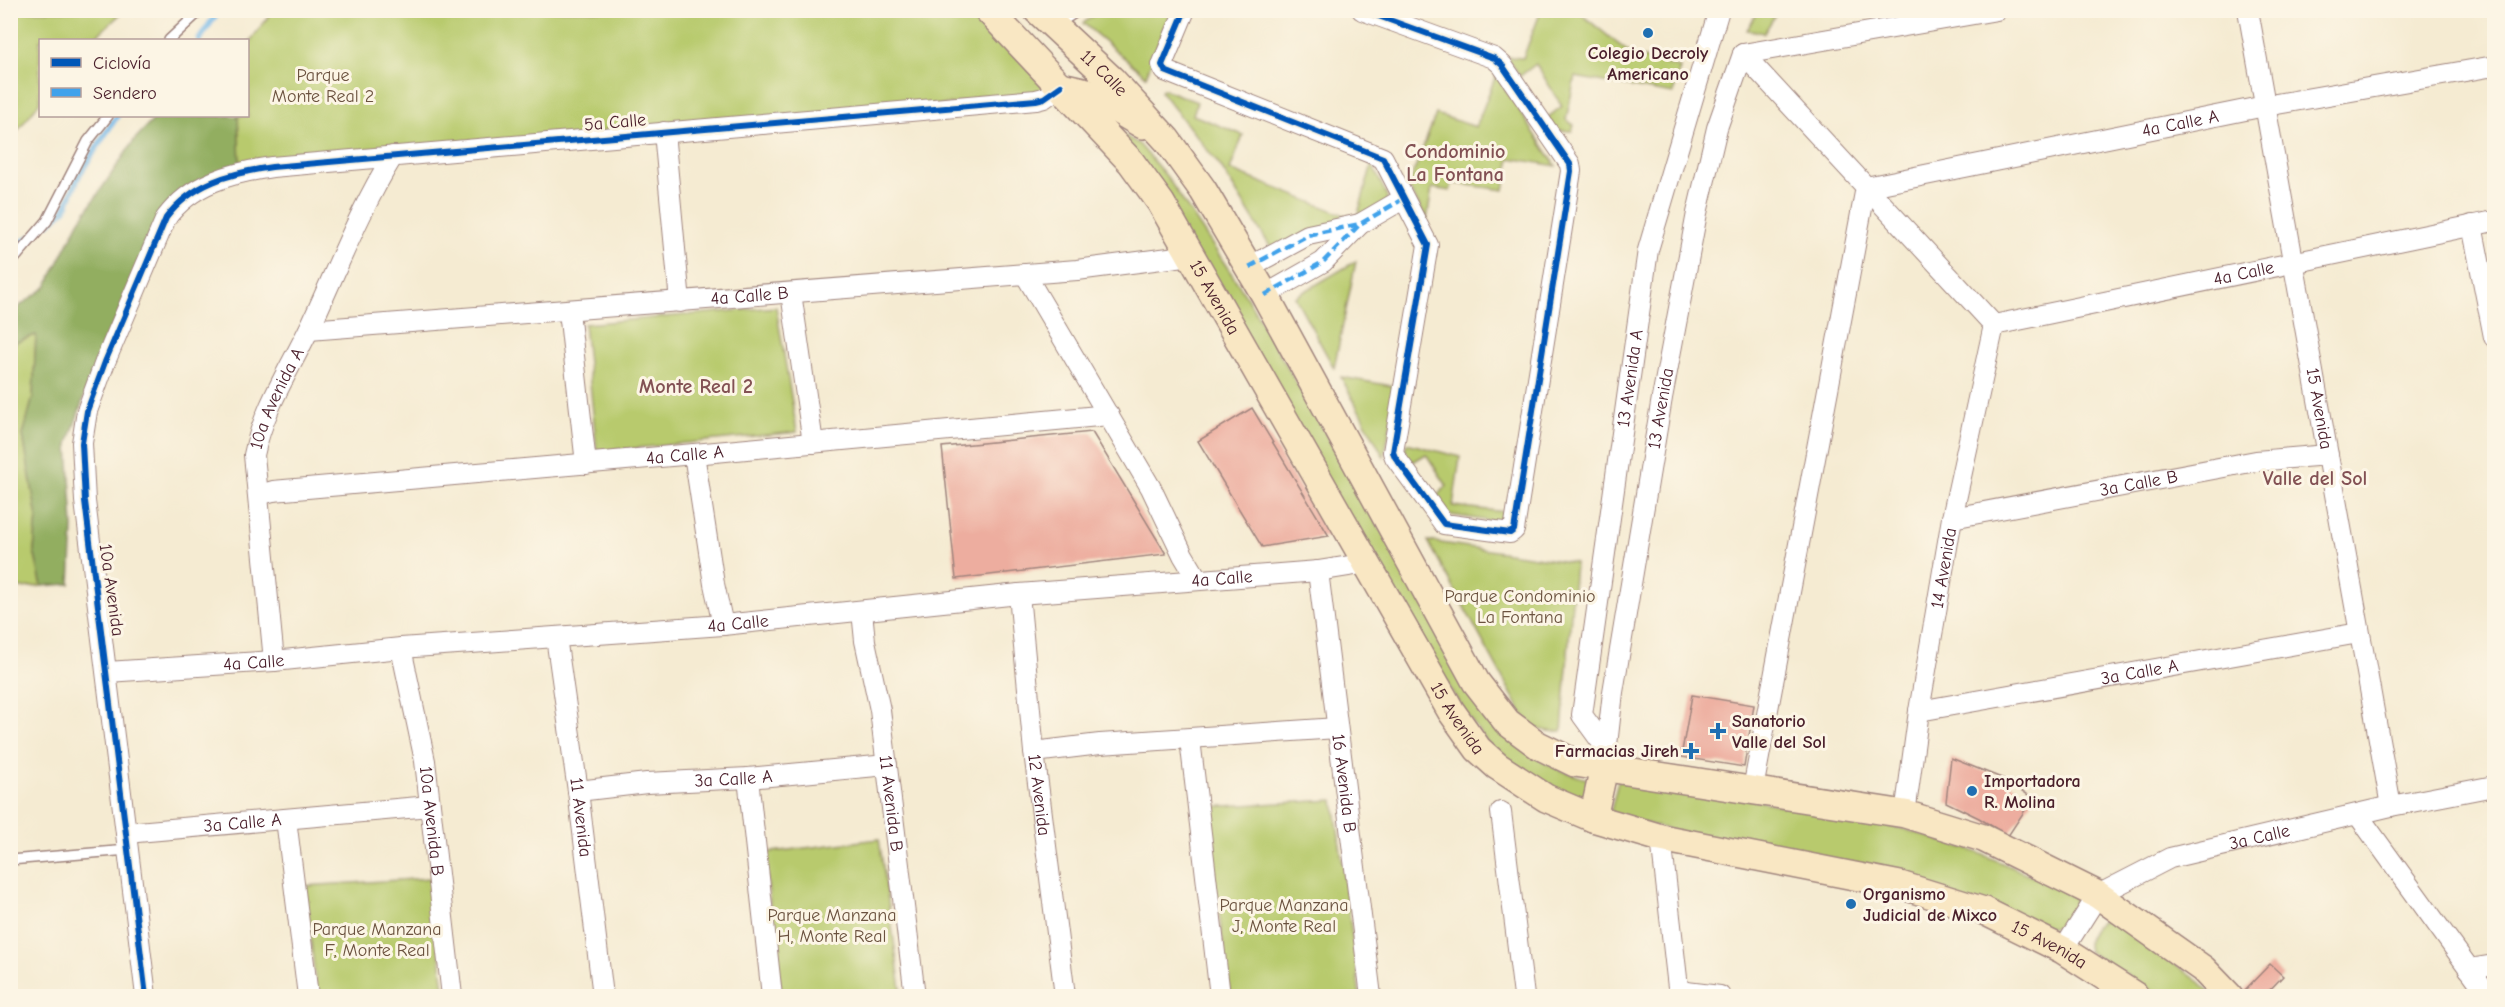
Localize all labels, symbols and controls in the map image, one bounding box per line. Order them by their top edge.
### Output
marker: Colegio Decroly Americano [1641,26,1655,40]
legend [39,39,249,117]
place label: Colegio Decroly Americano [1588,43,1709,85]
street label: 11 Calle [1076,46,1132,101]
text: Ciclovía [93,53,151,74]
park label: Parque Monte Real 2 [272,65,374,107]
text: Sendero [93,83,157,104]
street label: 4a Calle A [2140,106,2220,142]
street label: 5a Calle [583,109,647,136]
district label: Condominio La Fontana [1405,140,1505,186]
street label: 15 Avenida [1185,256,1244,339]
street label: 4a Calle [2212,257,2276,290]
street label: 4a Calle B [710,283,790,310]
street label: 13 Avenida A [1613,328,1648,428]
street label: 10a Avenida A [246,344,309,452]
street label: 13 Avenida [1644,366,1678,450]
street label: 15 Avenida [2301,366,2337,451]
district label: Monte Real 2 [639,375,753,398]
street label: 4a Calle A [645,441,725,469]
street label: 3a Calle B [2098,466,2180,501]
district label: Valle del Sol [2263,467,2367,490]
street label: 14 Avenida [1927,526,1961,610]
street label: 10a Avenida [95,543,128,638]
street label: 4a Calle [1191,566,1253,592]
park label: Parque Condominio La Fontana [1444,586,1596,628]
street label: 4a Calle [707,610,770,637]
street label: 4a Calle [222,650,285,675]
street label: 3a Calle A [2099,655,2180,690]
street label: 15 Avenida [1426,679,1489,759]
place label: Sanatorio Valle del Sol [1732,711,1826,753]
marker: Sanatorio Valle del Sol [1709,722,1727,740]
street label: 16 Avenida B [1327,733,1361,834]
place label: Farmacias Jireh [1555,741,1679,762]
marker: Farmacias Jireh [1684,744,1698,758]
street label: 12 Avenida [1023,753,1055,837]
street label: 11 Avenida B [875,754,907,853]
street label: 10a Avenida B [415,765,448,877]
street label: 3a Calle A [694,766,773,792]
place label: Importadora R. Molina [1984,771,2081,813]
street label: 11 Avenida [565,776,596,858]
marker: Importadora R. Molina [1965,784,1979,798]
street label: 3a Calle A [203,809,282,837]
street label: 3a Calle [2227,820,2292,855]
place label: Organismo Judicial de Mixco [1863,884,1997,926]
park label: Parque Manzana J, Monte Real [1219,895,1349,937]
marker: Organismo Judicial de Mixco [1844,897,1858,911]
park label: Parque Manzana H, Monte Real [767,905,897,947]
street label: 15 Avenida [2008,916,2091,974]
park label: Parque Manzana F, Monte Real [312,919,442,961]

